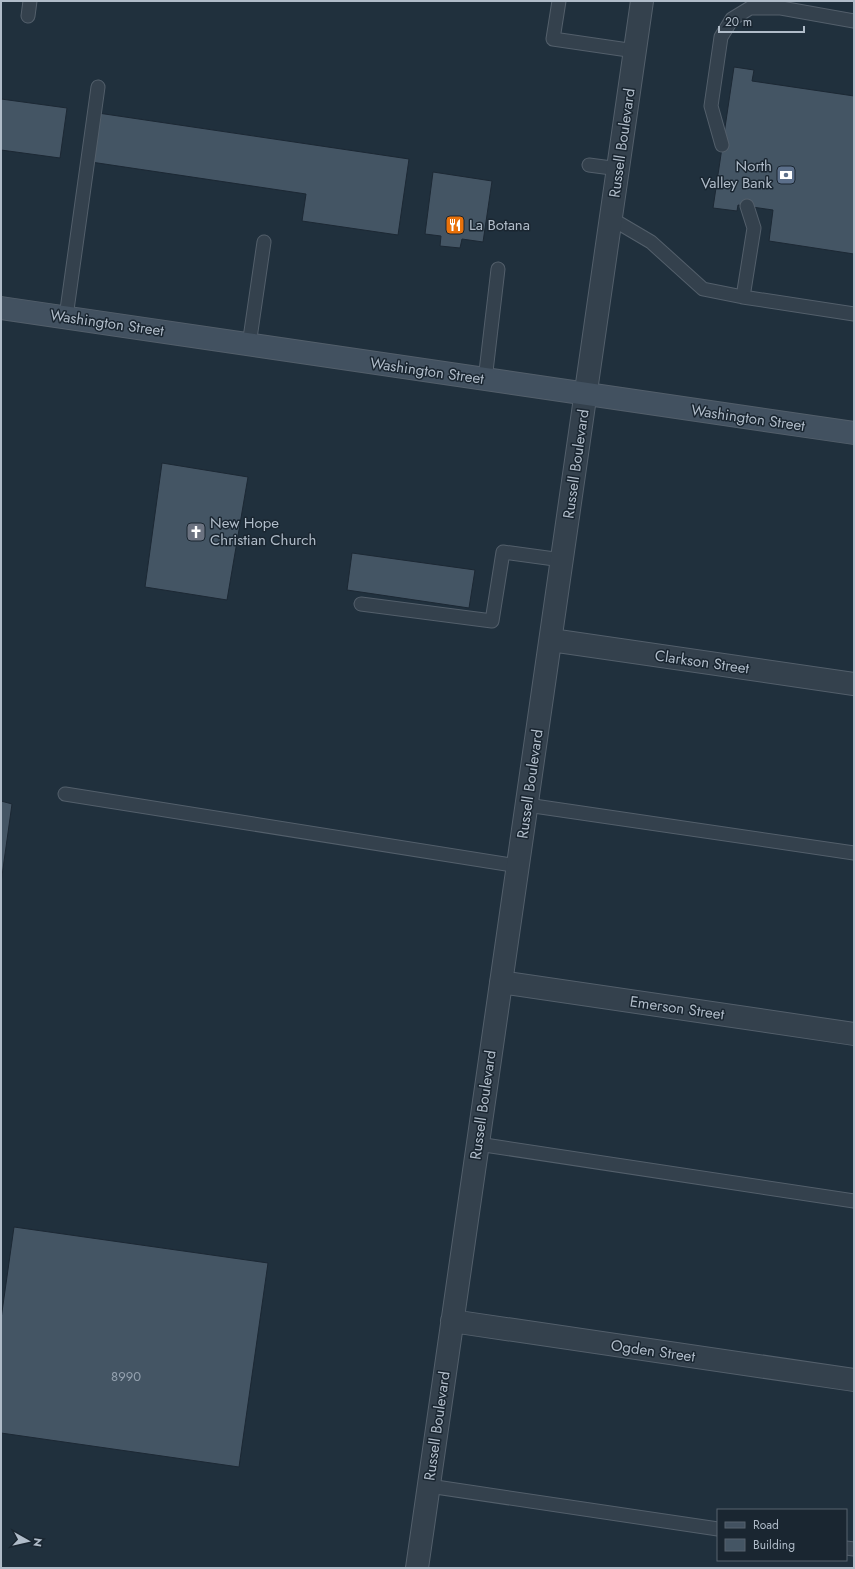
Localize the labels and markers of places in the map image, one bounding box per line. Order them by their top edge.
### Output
place label: North Valley Bank [701,155,772,194]
bank icon: North Valley Bank [775,164,797,186]
restaurant icon: La Botana [444,214,466,236]
place label: La Botana [469,214,530,236]
place label: New Hope Christian Church [210,512,316,551]
church icon: New Hope Christian Church [185,521,207,543]

